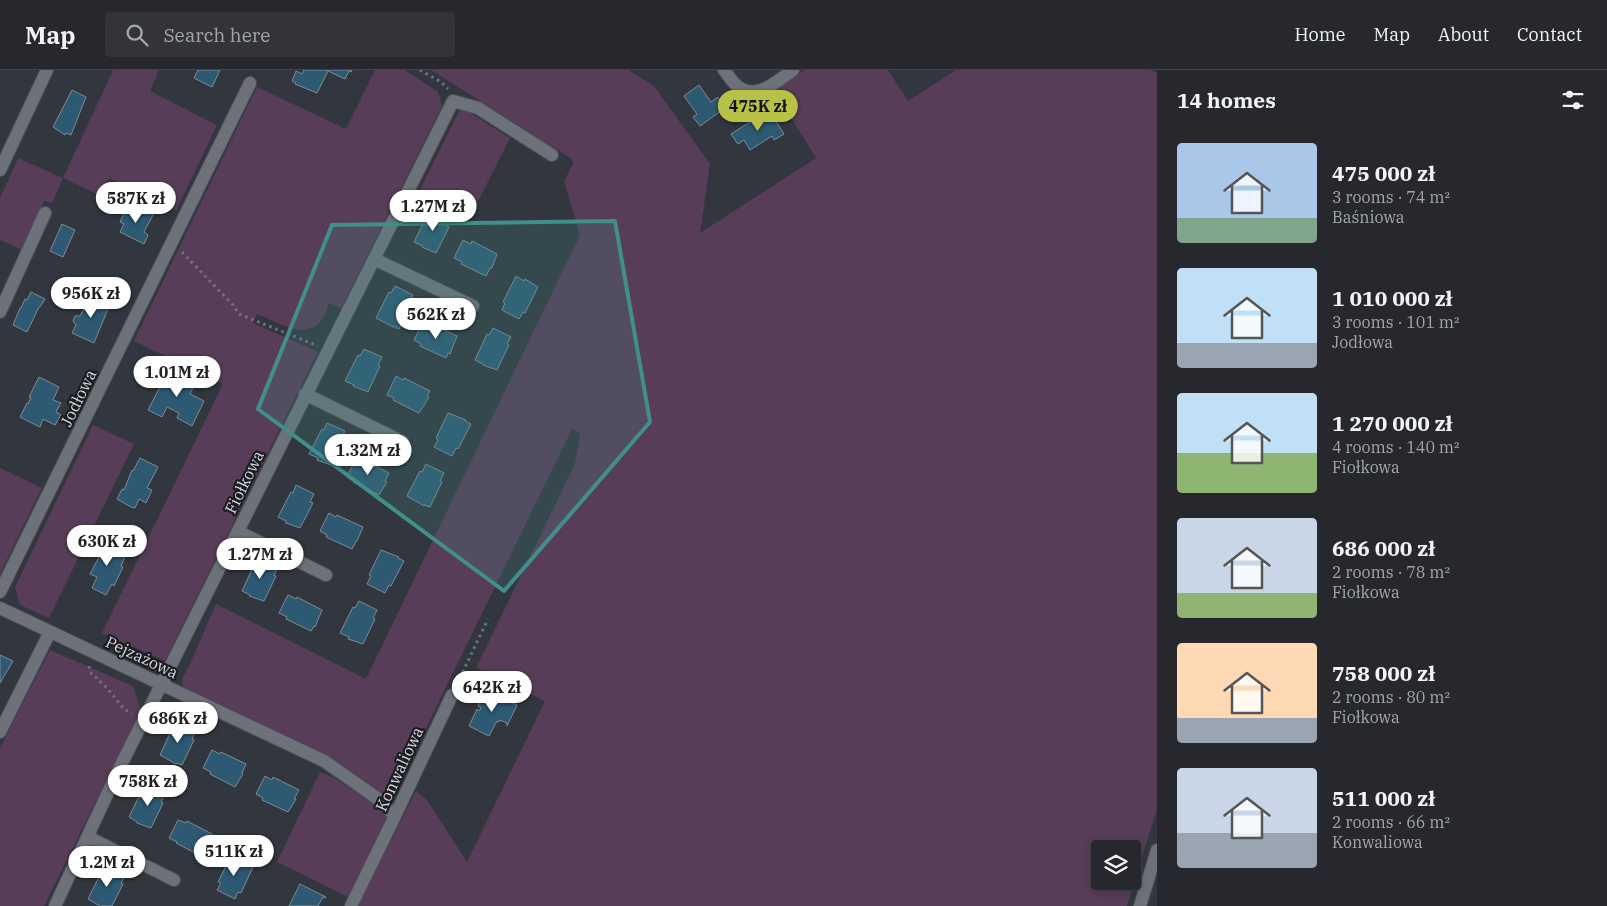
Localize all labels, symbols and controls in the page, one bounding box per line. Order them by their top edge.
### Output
search box [105,12,455,57]
text: Map [25,19,75,51]
icon: search [123,21,151,49]
text: Search here [163,23,270,47]
text: Home [1294,23,1346,46]
text: Map [1374,23,1410,46]
text: About [1438,23,1489,46]
text: Contact [1517,23,1582,46]
text: 14 homes [1177,86,1276,114]
icon: filters [1559,86,1587,114]
pin: 475K zł [712,90,804,132]
text: 475K zł [729,96,787,116]
text: 475 000 zł [1332,159,1435,187]
icon: home [1217,163,1277,223]
pin: 587K zł [90,182,182,224]
text: 3 rooms · 74 m² [1332,187,1450,207]
text: 587K zł [107,188,165,208]
pin: 1.27M zł [381,190,485,232]
text: 1.27M zł [401,196,465,216]
text: Baśniowa [1332,207,1404,227]
pin: 956K zł [45,276,137,319]
text: 956K zł [62,283,120,303]
text: 1 010 000 zł [1332,284,1453,312]
icon: home [1217,288,1277,348]
pin: 562K zł [390,298,482,340]
text: 562K zł [407,304,465,324]
text: 3 rooms · 101 m² [1332,312,1460,332]
text: Jodłowa [1332,332,1393,352]
pin: 1.01M zł [125,356,229,398]
text: 1.01M zł [145,362,209,382]
street label: Jodłowa [56,366,100,430]
text: 1 270 000 zł [1332,409,1453,437]
icon: home [1217,413,1277,473]
pin: 1.32M zł [316,434,420,476]
text: 4 rooms · 140 m² [1332,437,1460,457]
text: 1.32M zł [336,440,400,460]
street label: Fiołkowa [220,447,268,517]
text: Fiołkowa [1332,457,1400,477]
pin: 630K zł [61,524,153,567]
text: 630K zł [78,531,136,551]
text: 686 000 zł [1332,534,1435,562]
pin: 1.27M zł [208,538,312,580]
icon: home [1217,538,1277,598]
text: 1.27M zł [228,544,292,564]
text: 2 rooms · 78 m² [1332,562,1450,582]
text: Fiołkowa [1332,582,1400,602]
street label: Pejzażowa [102,631,182,683]
text: 758 000 zł [1332,659,1435,687]
icon: home [1217,663,1277,723]
pin: 642K zł [446,670,538,713]
text: 642K zł [463,677,521,697]
text: 2 rooms · 80 m² [1332,687,1450,707]
pin: 686K zł [132,702,224,744]
text: Fiołkowa [1332,707,1400,727]
text: 686K zł [149,708,207,728]
street label: Konwaliowa [371,723,427,814]
pin: 758K zł [102,764,194,807]
text: 758K zł [119,771,177,791]
text: 511 000 zł [1332,784,1435,812]
icon: home [1217,788,1277,848]
text: 2 rooms · 66 m² [1332,812,1450,832]
text: Konwaliowa [1332,832,1423,852]
pin: 511K zł [188,834,280,877]
map controls [1091,840,1141,890]
button: layers [1091,840,1141,890]
text: 511K zł [205,841,263,861]
pin: 1.2M zł [61,846,153,888]
text: 1.2M zł [79,852,135,872]

